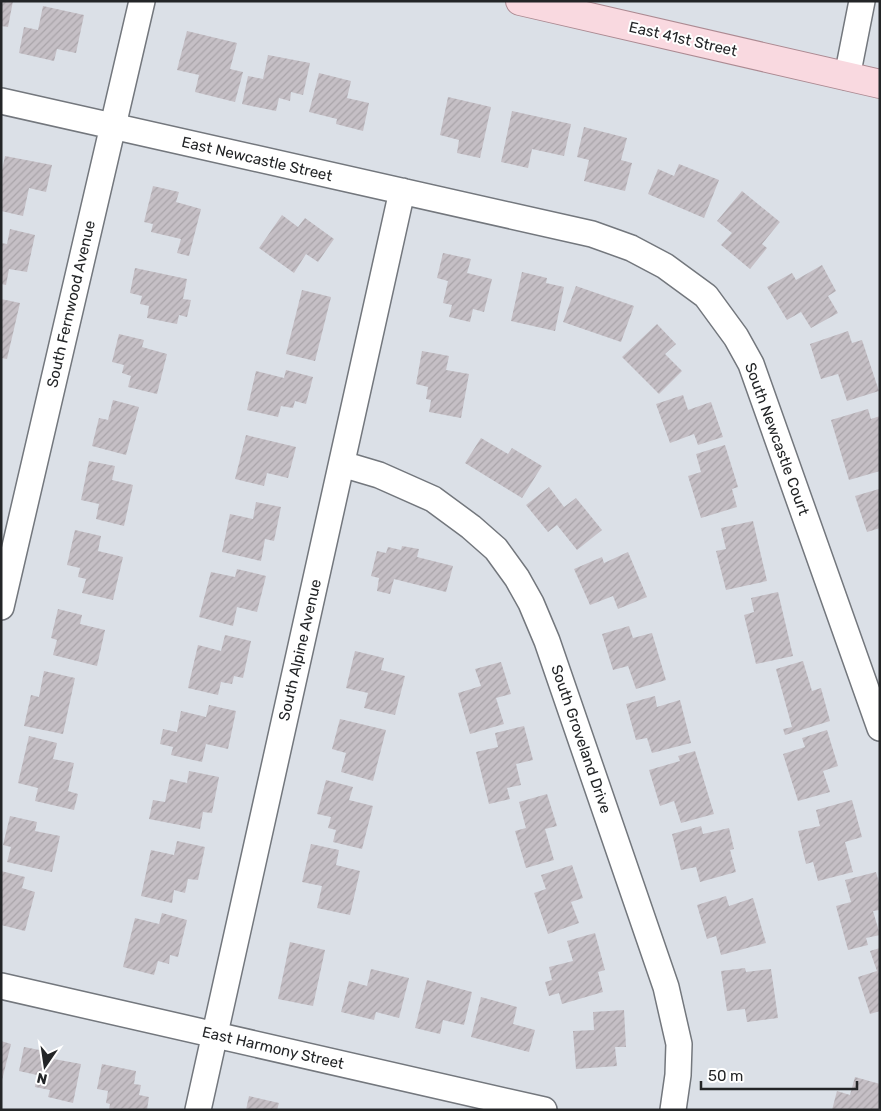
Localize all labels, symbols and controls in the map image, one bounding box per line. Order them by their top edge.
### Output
street label: East 41st Street [627,18,739,60]
street label: East Newcastle Street [180,133,334,185]
street label: South Fernwood Avenue [43,219,99,389]
street label: South Newcastle Court [741,360,813,518]
street label: South Alpine Avenue [275,577,325,723]
street label: South Groveland Drive [547,662,615,816]
street label: East Harmony Street [200,1023,346,1073]
north arrow [20,1041,70,1091]
scale bar [701,1058,857,1090]
text: 50 m [708,1067,743,1085]
text: N [35,1069,49,1088]

